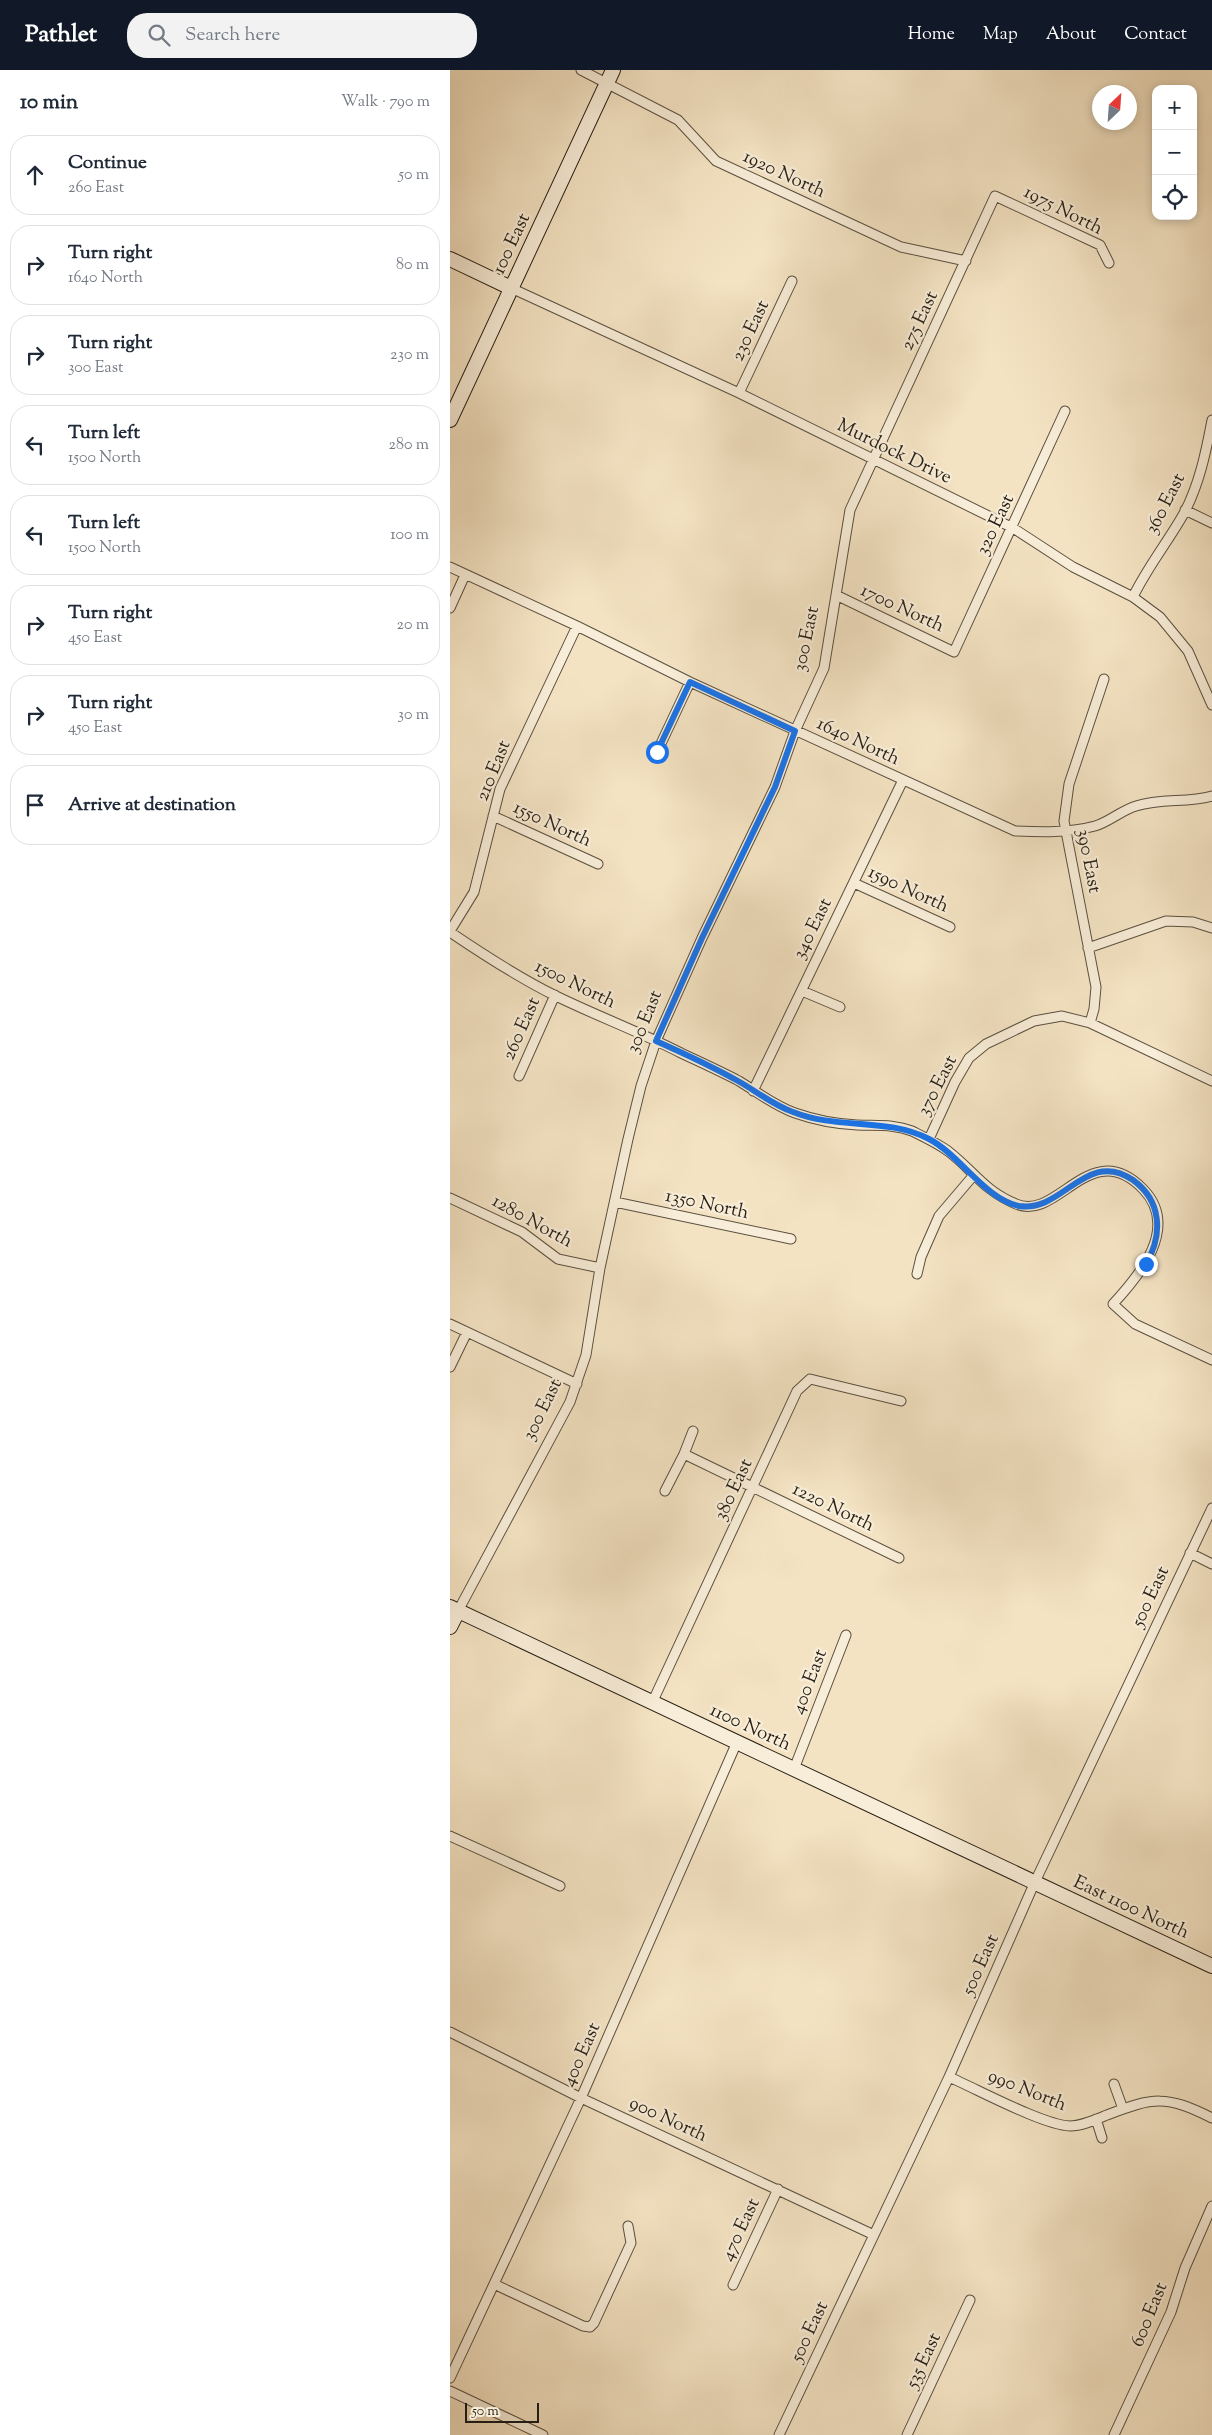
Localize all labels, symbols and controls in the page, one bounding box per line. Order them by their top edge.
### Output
search box [127,13,477,58]
text: Pathlet [25,18,97,52]
icon: search [145,21,173,49]
text: Search here [185,22,280,49]
text: Home [908,22,955,48]
text: Map [983,22,1018,48]
text: About [1046,22,1096,48]
text: Contact [1124,22,1187,48]
north arrow [1092,85,1137,130]
map controls [1152,85,1197,220]
button: + [1152,85,1197,130]
text: 10 min [20,88,78,118]
text: Walk · 790 m [341,91,430,114]
button: − [1152,130,1197,175]
street label: 1920 North [738,144,830,206]
text: Continue [68,150,147,177]
icon: ahead [21,161,49,189]
text: 50 m [398,164,429,187]
button: locate [1152,175,1197,220]
text: 260 East [68,177,124,200]
street label: 1975 North [1019,180,1107,242]
street label: 100 East [486,209,538,279]
text: Turn right [68,240,152,267]
icon: right [21,251,49,279]
text: 80 m [396,254,429,277]
text: 1640 North [68,267,143,290]
street label: 275 East [894,286,946,355]
street label: 230 East [725,296,777,366]
text: Turn right [68,330,152,357]
icon: right [21,341,49,369]
text: 230 m [390,344,429,367]
text: 300 East [68,357,123,380]
street label: Murdock Drive [832,413,956,492]
text: Turn left [68,420,140,447]
icon: left [21,431,49,459]
text: 280 m [388,434,429,457]
text: 1500 North [68,447,141,470]
street label: 360 East [1139,468,1193,539]
street label: 320 East [970,489,1022,560]
text: Turn left [68,510,140,537]
icon: left [21,521,49,549]
text: 100 m [390,524,429,547]
text: 1500 North [68,537,141,560]
street label: 1700 North [856,578,948,640]
text: Turn right [68,600,152,627]
street label: 300 East [787,603,827,674]
icon: right [21,611,49,639]
text: 20 m [396,614,429,637]
text: 450 East [68,627,122,650]
text: Turn right [68,690,152,717]
icon: right [21,701,49,729]
text: 30 m [398,704,429,727]
street label: 1640 North [812,711,904,773]
text: 450 East [68,717,122,740]
street label: 210 East [470,736,519,805]
route start [646,741,669,764]
icon: arrive [21,791,49,819]
text: Arrive at destination [68,792,236,819]
street label: 1550 North [508,795,596,855]
street label: 390 East [1069,826,1108,896]
street label: 1590 North [863,860,953,920]
street label: 340 East [787,893,840,964]
street label: 1500 North [530,954,620,1016]
street label: 300 East [620,986,670,1058]
street label: 260 East [496,993,548,1065]
street label: 370 East [911,1050,965,1121]
street label: 1350 North [663,1183,751,1227]
street label: 1280 North [487,1189,577,1255]
route end [1135,1253,1158,1276]
street label: 300 East [516,1374,570,1446]
street label: 380 East [708,1454,760,1525]
street label: 1220 North [787,1476,879,1540]
street label: 500 East [1125,1561,1177,1633]
street label: 400 East [785,1645,835,1718]
street label: 1100 North [705,1697,795,1759]
street label: East 1100 North [1069,1869,1193,1947]
street label: 500 East [955,1929,1007,2001]
street label: 400 East [556,2018,608,2091]
street label: 990 North [984,2063,1070,2119]
street label: 900 North [624,2090,712,2150]
street label: 470 East [715,2193,768,2266]
street label: 600 East [1125,2278,1175,2351]
street label: 500 East [784,2296,836,2368]
street label: 535 East [899,2328,949,2394]
scale bar [465,2400,539,2423]
text: 50 m [472,2402,499,2422]

